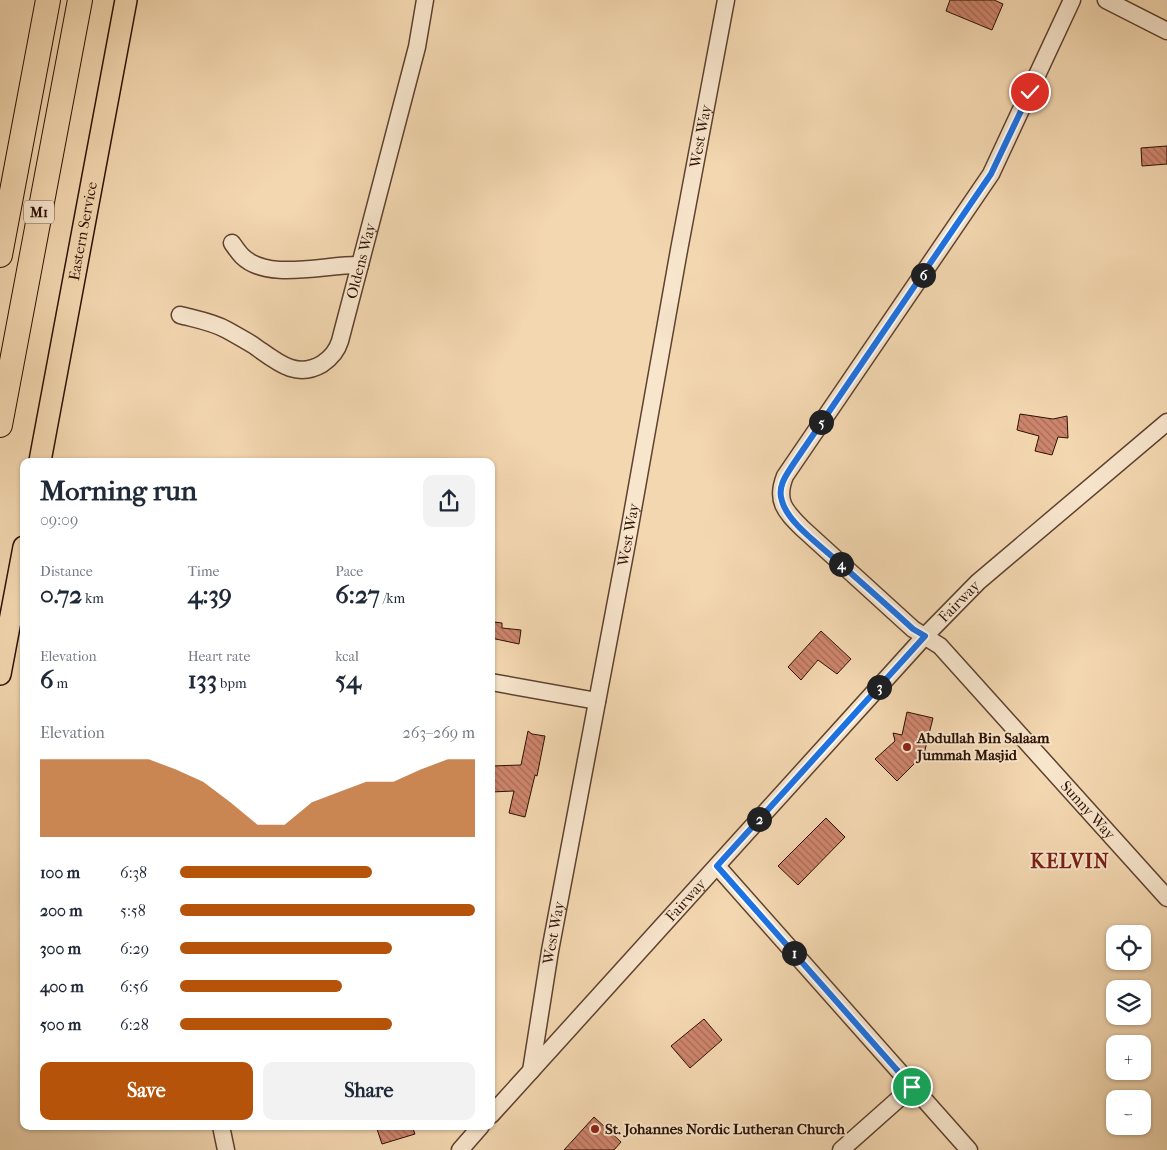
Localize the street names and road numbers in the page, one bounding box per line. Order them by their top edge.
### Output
street label: West Way [685,102,715,170]
street label: Eastern Service [65,179,101,282]
road number: M1 [24,200,54,223]
street label: Oldens Way [342,220,380,301]
street label: West Way [614,501,643,569]
street label: Fairway [935,576,984,626]
street label: Sunny Way [1057,777,1120,844]
street label: Fairway [662,874,710,925]
street label: West Way [539,899,568,967]

